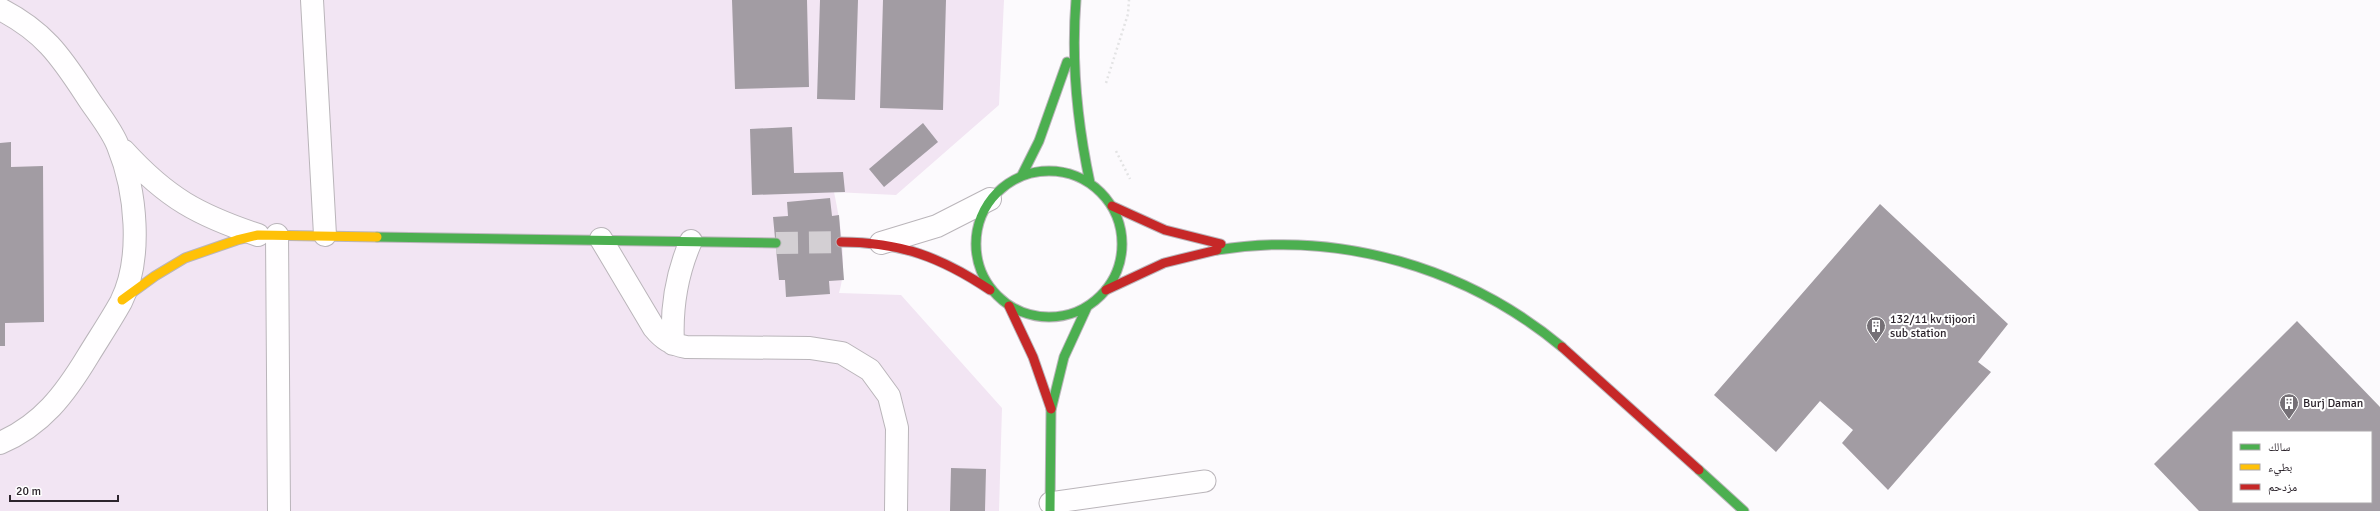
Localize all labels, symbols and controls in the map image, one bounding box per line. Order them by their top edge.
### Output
place label: 132/11 kv tijoori sub station [1890,312,1975,341]
building icon: 132/11 kv tijoori sub station [1865,315,1887,343]
building icon: Burj Daman [2278,392,2300,420]
place label: Burj Daman [2303,396,2363,411]
legend [2232,431,2372,503]
text: سالك [2268,440,2290,455]
text: بطيء [2268,460,2292,477]
scale bar [10,477,118,503]
text: مزدحم [2268,480,2297,495]
text: 20 m [16,484,41,499]

